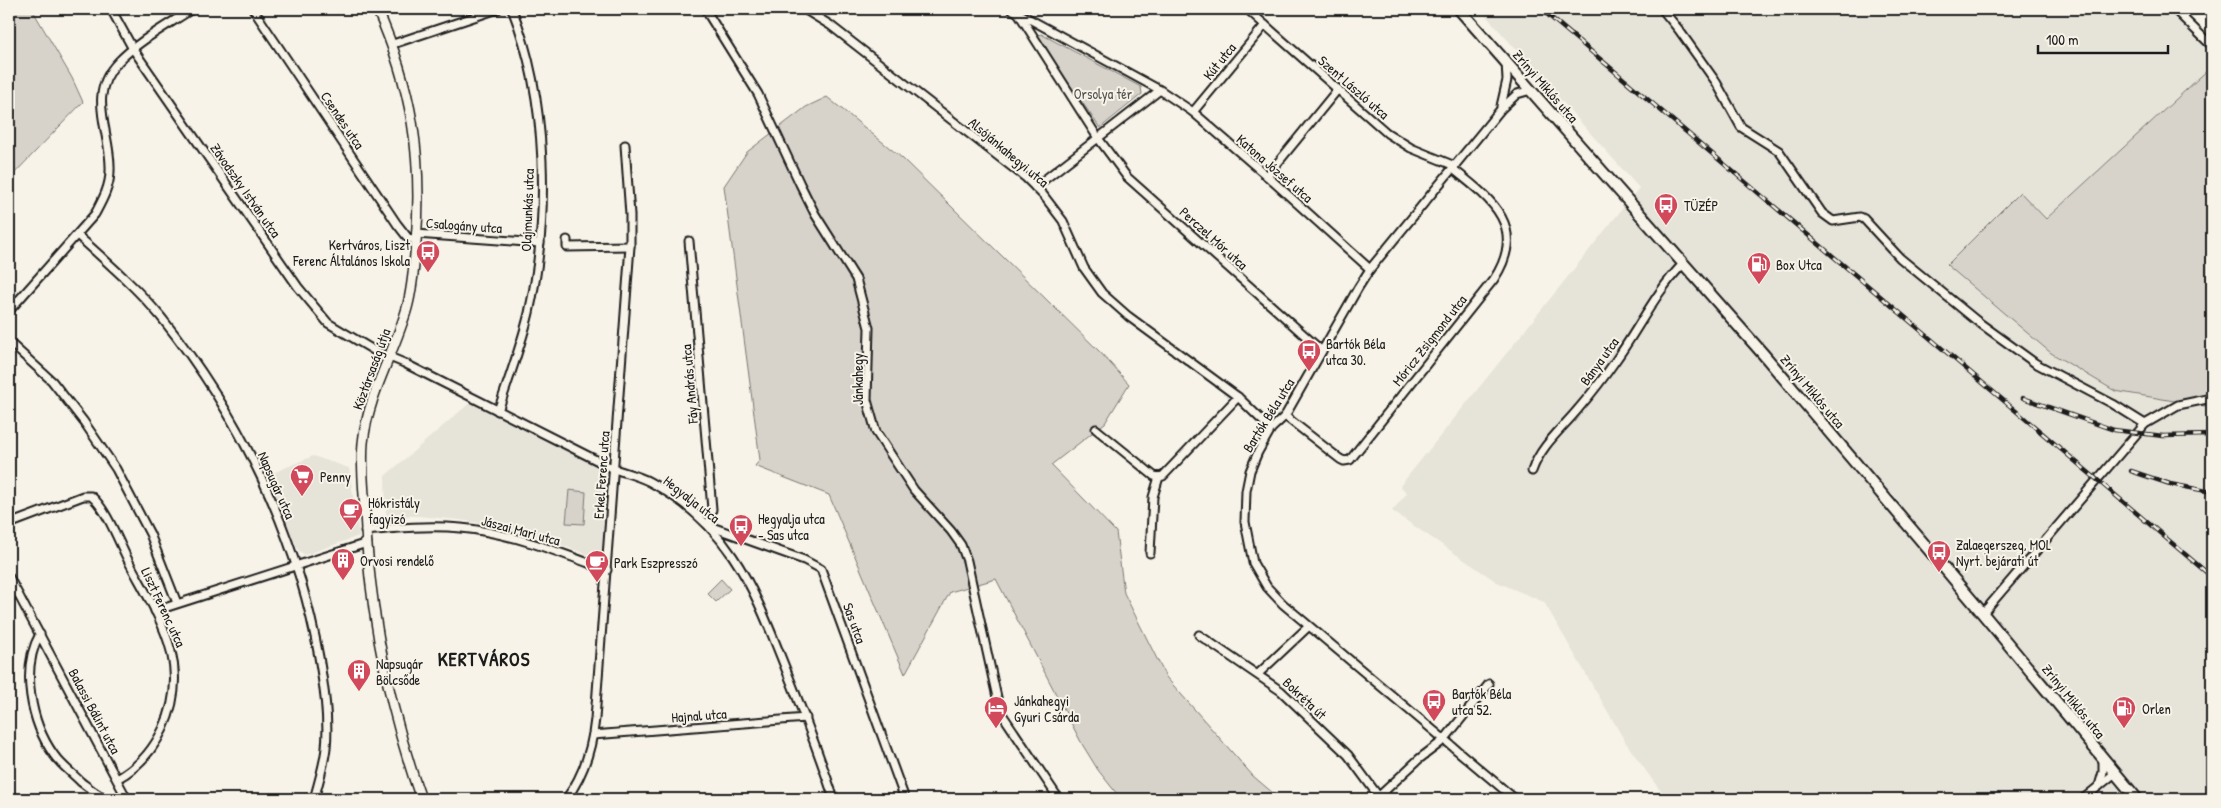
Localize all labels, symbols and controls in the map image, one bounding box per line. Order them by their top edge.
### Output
scale bar [2038,22,2168,54]
text: 100 m [2046,29,2079,50]
street label: Kút utca [1198,38,1240,83]
street label: Zrínyi Miklós utca [1508,45,1583,128]
street label: Szent László utca [1314,51,1394,123]
park label: Orsolya tér [1074,84,1133,104]
street label: Csendes utca [317,87,370,153]
street label: Alsójánkahegyi utca [964,113,1054,192]
street label: Katona József utca [1233,129,1318,207]
street label: Závodszky István utca [206,139,286,242]
street label: Olajmunkás utca [516,168,539,252]
bus stop icon: TÜZÉP [1653,192,1679,226]
place label: TÜZÉP [1684,196,1718,215]
street label: Perczel Mór utca [1176,202,1253,274]
street label: Csalogány utca [425,213,503,238]
place label: Kertváros, Liszt Ferenc Általános Iskola [292,235,411,270]
bus stop icon: Kertváros, Liszt Ferenc Általános Iskola [415,239,441,273]
fuel station icon: Box Utca [1746,251,1772,285]
place label: Box Utca [1776,255,1822,274]
street label: Móricz Zsigmond utca [1387,290,1472,390]
street label: Köztársaság útja [348,325,396,413]
street label: Bánya utca [1575,333,1624,389]
place label: Bartók Béla utca 30. [1326,334,1386,369]
bus stop icon: Bartók Béla utca 30. [1296,338,1322,372]
street label: Fáy András utca [676,343,703,425]
street label: Zrínyi Miklós utca [1776,350,1850,433]
street label: Jánkahegy [848,353,868,405]
street label: Bartók Béla utca [1238,374,1299,456]
street label: Erkel Ferenc utca [588,430,614,520]
street label: Napsugár utca [253,448,300,522]
supermarket icon: Penny [289,463,315,497]
place label: Penny [320,467,351,487]
street label: Hegyalja utca [659,471,725,528]
place label: Hókristály fagyizó [368,493,420,529]
cafe icon: Hókristály fagyizó [338,497,364,531]
place label: Hegyalja utca - Sas utca [758,509,825,544]
street label: Jászai Mari utca [480,510,563,550]
bus stop icon: Hegyalja utca - Sas utca [728,513,754,547]
place label: Zalaegerszeg, MOL Nyrt. bejárati út [1956,535,2051,571]
bus stop icon: Zalaegerszeg, MOL Nyrt. bejárati út [1926,539,1952,573]
building icon: Orvosi rendelő [330,547,356,581]
cafe icon: Park Eszpresszó [584,549,610,583]
place label: Orvosi rendelő [360,551,434,570]
place label: Park Eszpresszó [614,553,698,573]
street label: Liszt Ferenc utca [137,564,191,650]
street label: Sas utca [839,600,871,646]
district label: KERTVÁROS [438,646,530,672]
place label: Napsugár Bölcsőde [376,654,424,689]
building icon: Napsugár Bölcsőde [346,658,372,692]
street label: Zrínyi Miklós utca [2037,660,2110,743]
street label: Balassi Bálint utca [65,665,126,757]
street label: Bokréta út [1279,673,1331,723]
place label: Bartók Béla utca 52. [1452,684,1512,719]
bus stop icon: Bartók Béla utca 52. [1421,688,1447,722]
place label: Jánkahegyi Gyuri Csárda [1014,691,1079,727]
hotel icon: Jánkahegyi Gyuri Csárda [983,695,1009,729]
fuel station icon: Orlen [2111,695,2137,729]
place label: Orlen [2142,699,2171,718]
street label: Hajnal utca [671,704,728,727]

